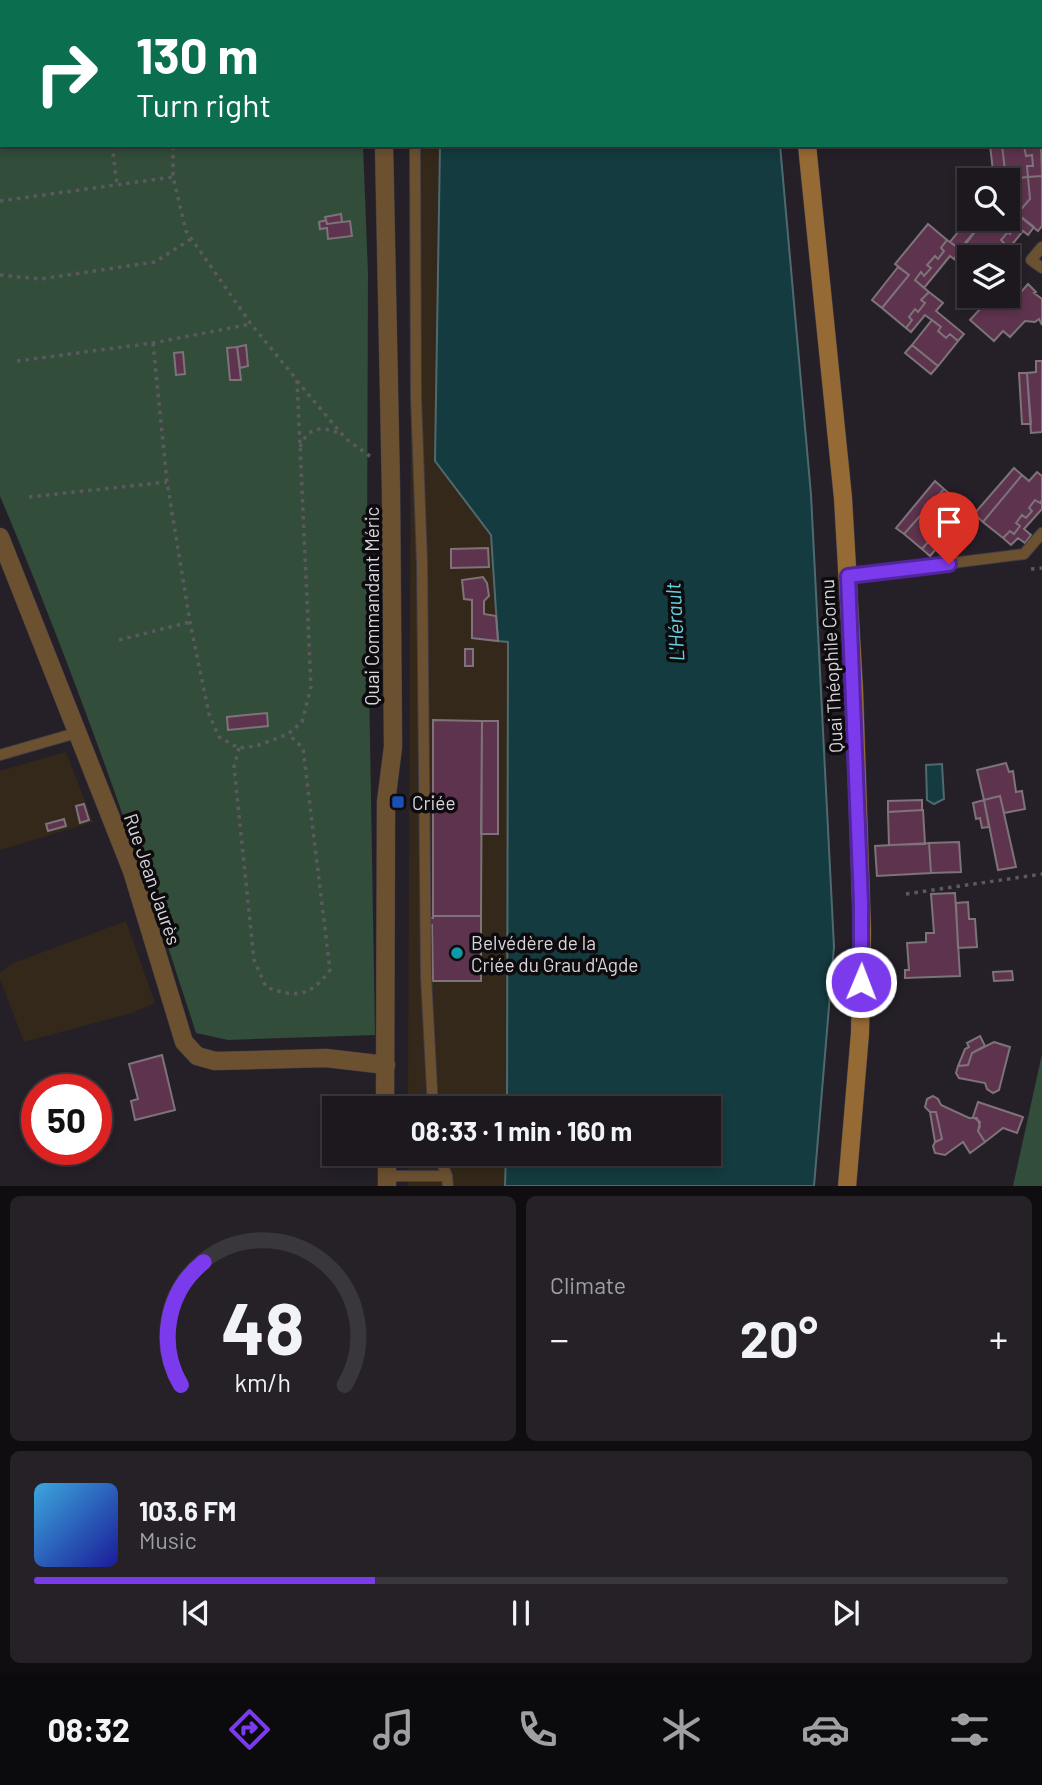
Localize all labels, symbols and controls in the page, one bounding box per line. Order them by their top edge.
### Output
text: 130 m [136,25,258,84]
icon: right [21,28,112,119]
text: Turn right [136,85,271,123]
map controls [957,168,1020,308]
button: search [957,168,1020,231]
button: layers [957,245,1020,308]
pin [919,492,979,564]
icon: arrive [930,503,968,541]
street label: Quai Commandant Méric [360,507,383,706]
street label: Quai Théophile Cornu [815,579,847,753]
water label: L'Hérault [659,581,689,662]
place label: Criée [412,791,456,814]
marker: Criée [390,794,406,810]
street label: Rue Jean Jaurès [120,810,186,948]
place label: Belvédère de la Criée du Grau d'Agde [471,931,638,976]
marker: Belvédère de la Criée du Grau d'Agde [449,945,465,961]
position arrow [824,945,898,1019]
speed limit sign: 50 [21,1074,112,1165]
text: 08:33 · 1 min · 160 m [411,1115,632,1146]
text: Climate [550,1271,626,1299]
text: 48 [221,1282,305,1370]
text: 20° [740,1306,818,1368]
text: − [550,1315,569,1361]
text: + [989,1315,1008,1361]
text: km/h [235,1366,291,1396]
text: 103.6 FM [139,1495,236,1526]
text: Music [139,1526,197,1554]
icon: previous [177,1594,215,1632]
icon: pause [502,1594,540,1632]
icon: next [827,1594,865,1632]
icon: directions [225,1705,274,1754]
icon: music [369,1705,418,1754]
icon: phone [513,1705,562,1754]
icon: climate [657,1705,706,1754]
icon: car [801,1705,850,1754]
icon: filters [945,1705,994,1754]
text: 08:32 [48,1710,130,1748]

